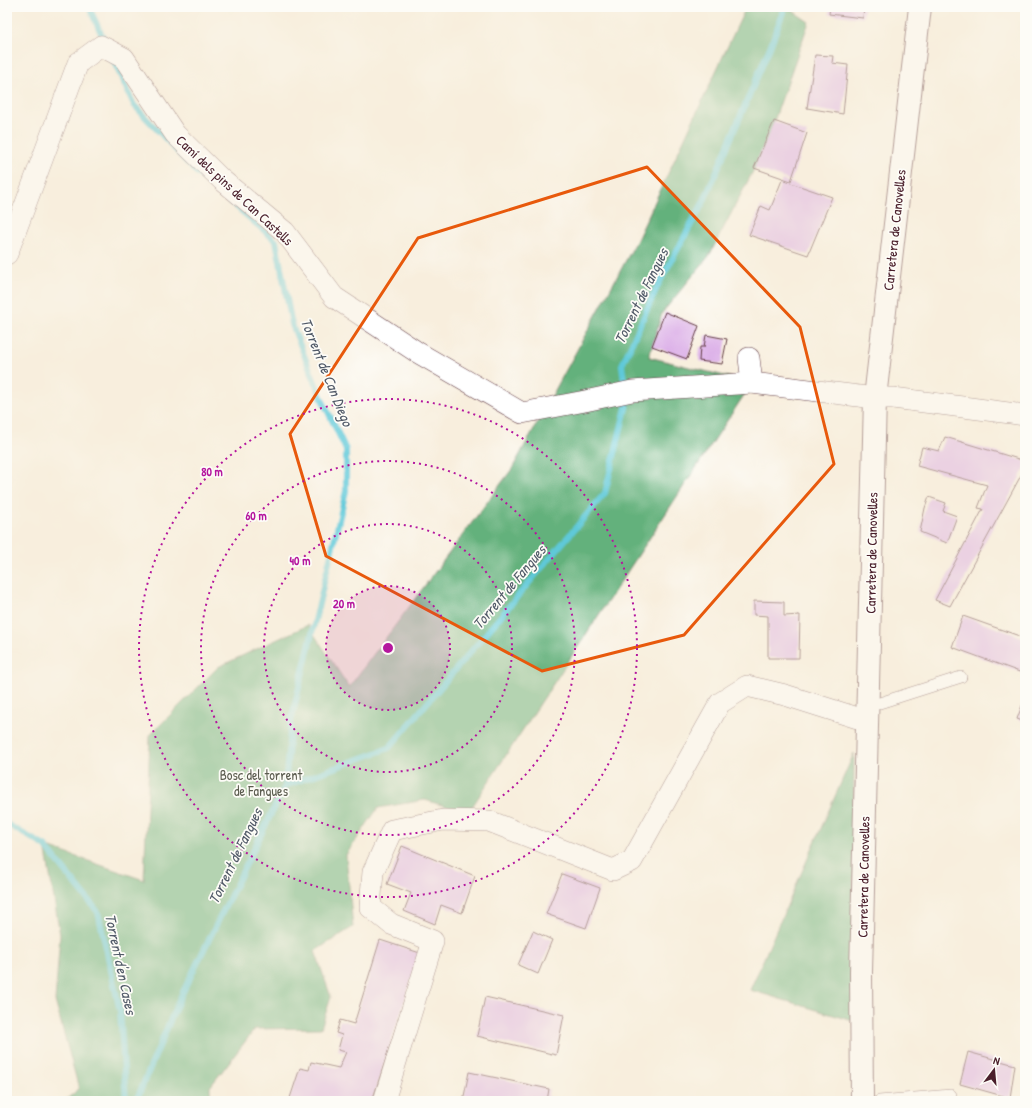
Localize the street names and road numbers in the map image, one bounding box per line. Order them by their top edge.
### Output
street label: Camí dels pins de Can Castells [172,131,298,250]
street label: Carretera de Canovelles [878,169,910,291]
street label: Carretera de Canovelles [860,492,882,614]
street label: Carretera de Canovelles [852,816,874,938]

